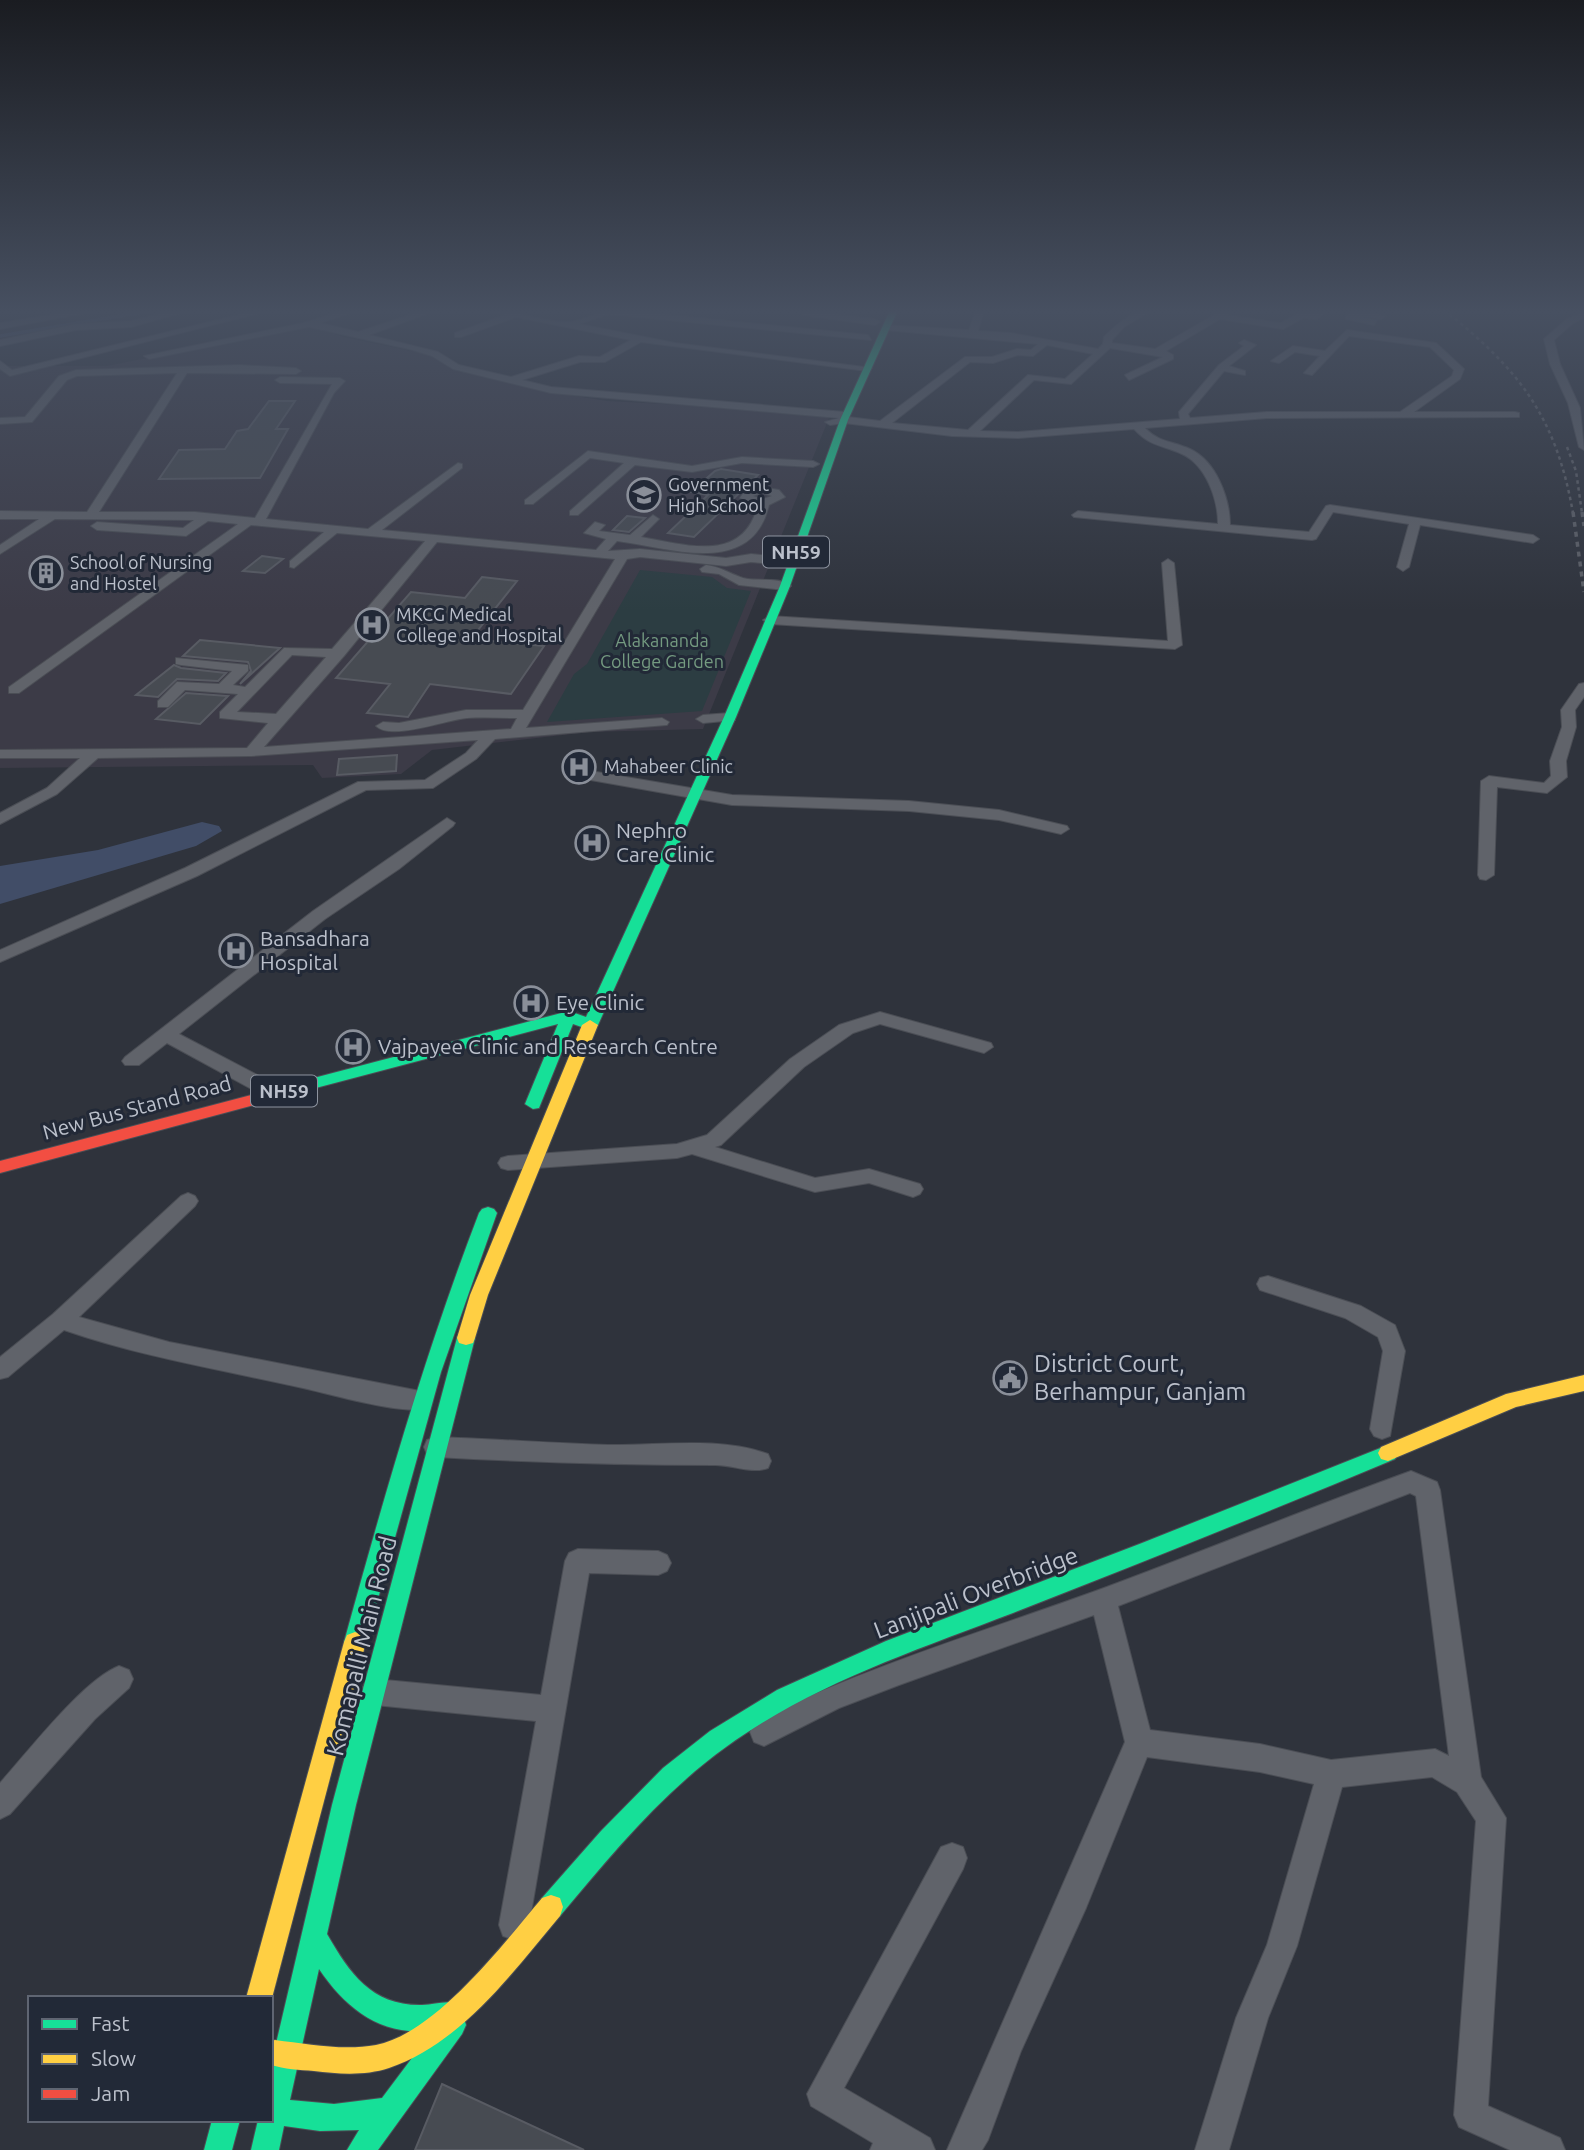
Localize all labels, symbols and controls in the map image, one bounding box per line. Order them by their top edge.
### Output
place label: Government High School [668,474,769,515]
school or university icon: Government High School [625,476,663,514]
road number: NH59 [763,537,829,568]
place label: School of Nursing and Hostel [70,552,212,593]
building icon: School of Nursing and Hostel [27,554,65,592]
place label: MKCG Medical College and Hospital [396,604,563,645]
hospital icon: MKCG Medical College and Hospital [353,606,391,644]
park label: Alakananda College Garden [600,630,724,671]
hospital icon: Mahabeer Clinic [560,748,598,786]
place label: Mahabeer Clinic [604,756,733,776]
place label: Nephro Care Clinic [616,818,715,866]
hospital icon: Nephro Care Clinic [573,824,611,862]
place label: Bansadhara Hospital [260,926,370,974]
hospital icon: Bansadhara Hospital [217,932,255,970]
hospital icon: Eye Clinic [512,984,550,1022]
place label: Eye Clinic [556,990,645,1014]
hospital icon: Vajpayee Clinic and Research Centre [334,1028,372,1066]
place label: Vajpayee Clinic and Research Centre [378,1034,718,1058]
street label: New Bus Stand Road [40,1070,234,1144]
road number: NH59 [251,1076,317,1106]
place label: District Court, Berhampur, Ganjam [1034,1350,1246,1405]
public building icon: District Court, Berhampur, Ganjam [991,1359,1029,1397]
street label: Komapalli Main Road [321,1533,402,1758]
street label: Lanjipali Overbridge [870,1541,1082,1644]
legend [28,1996,273,2122]
text: Fast [91,2011,129,2035]
text: Slow [91,2046,136,2070]
text: Jam [91,2081,130,2105]

